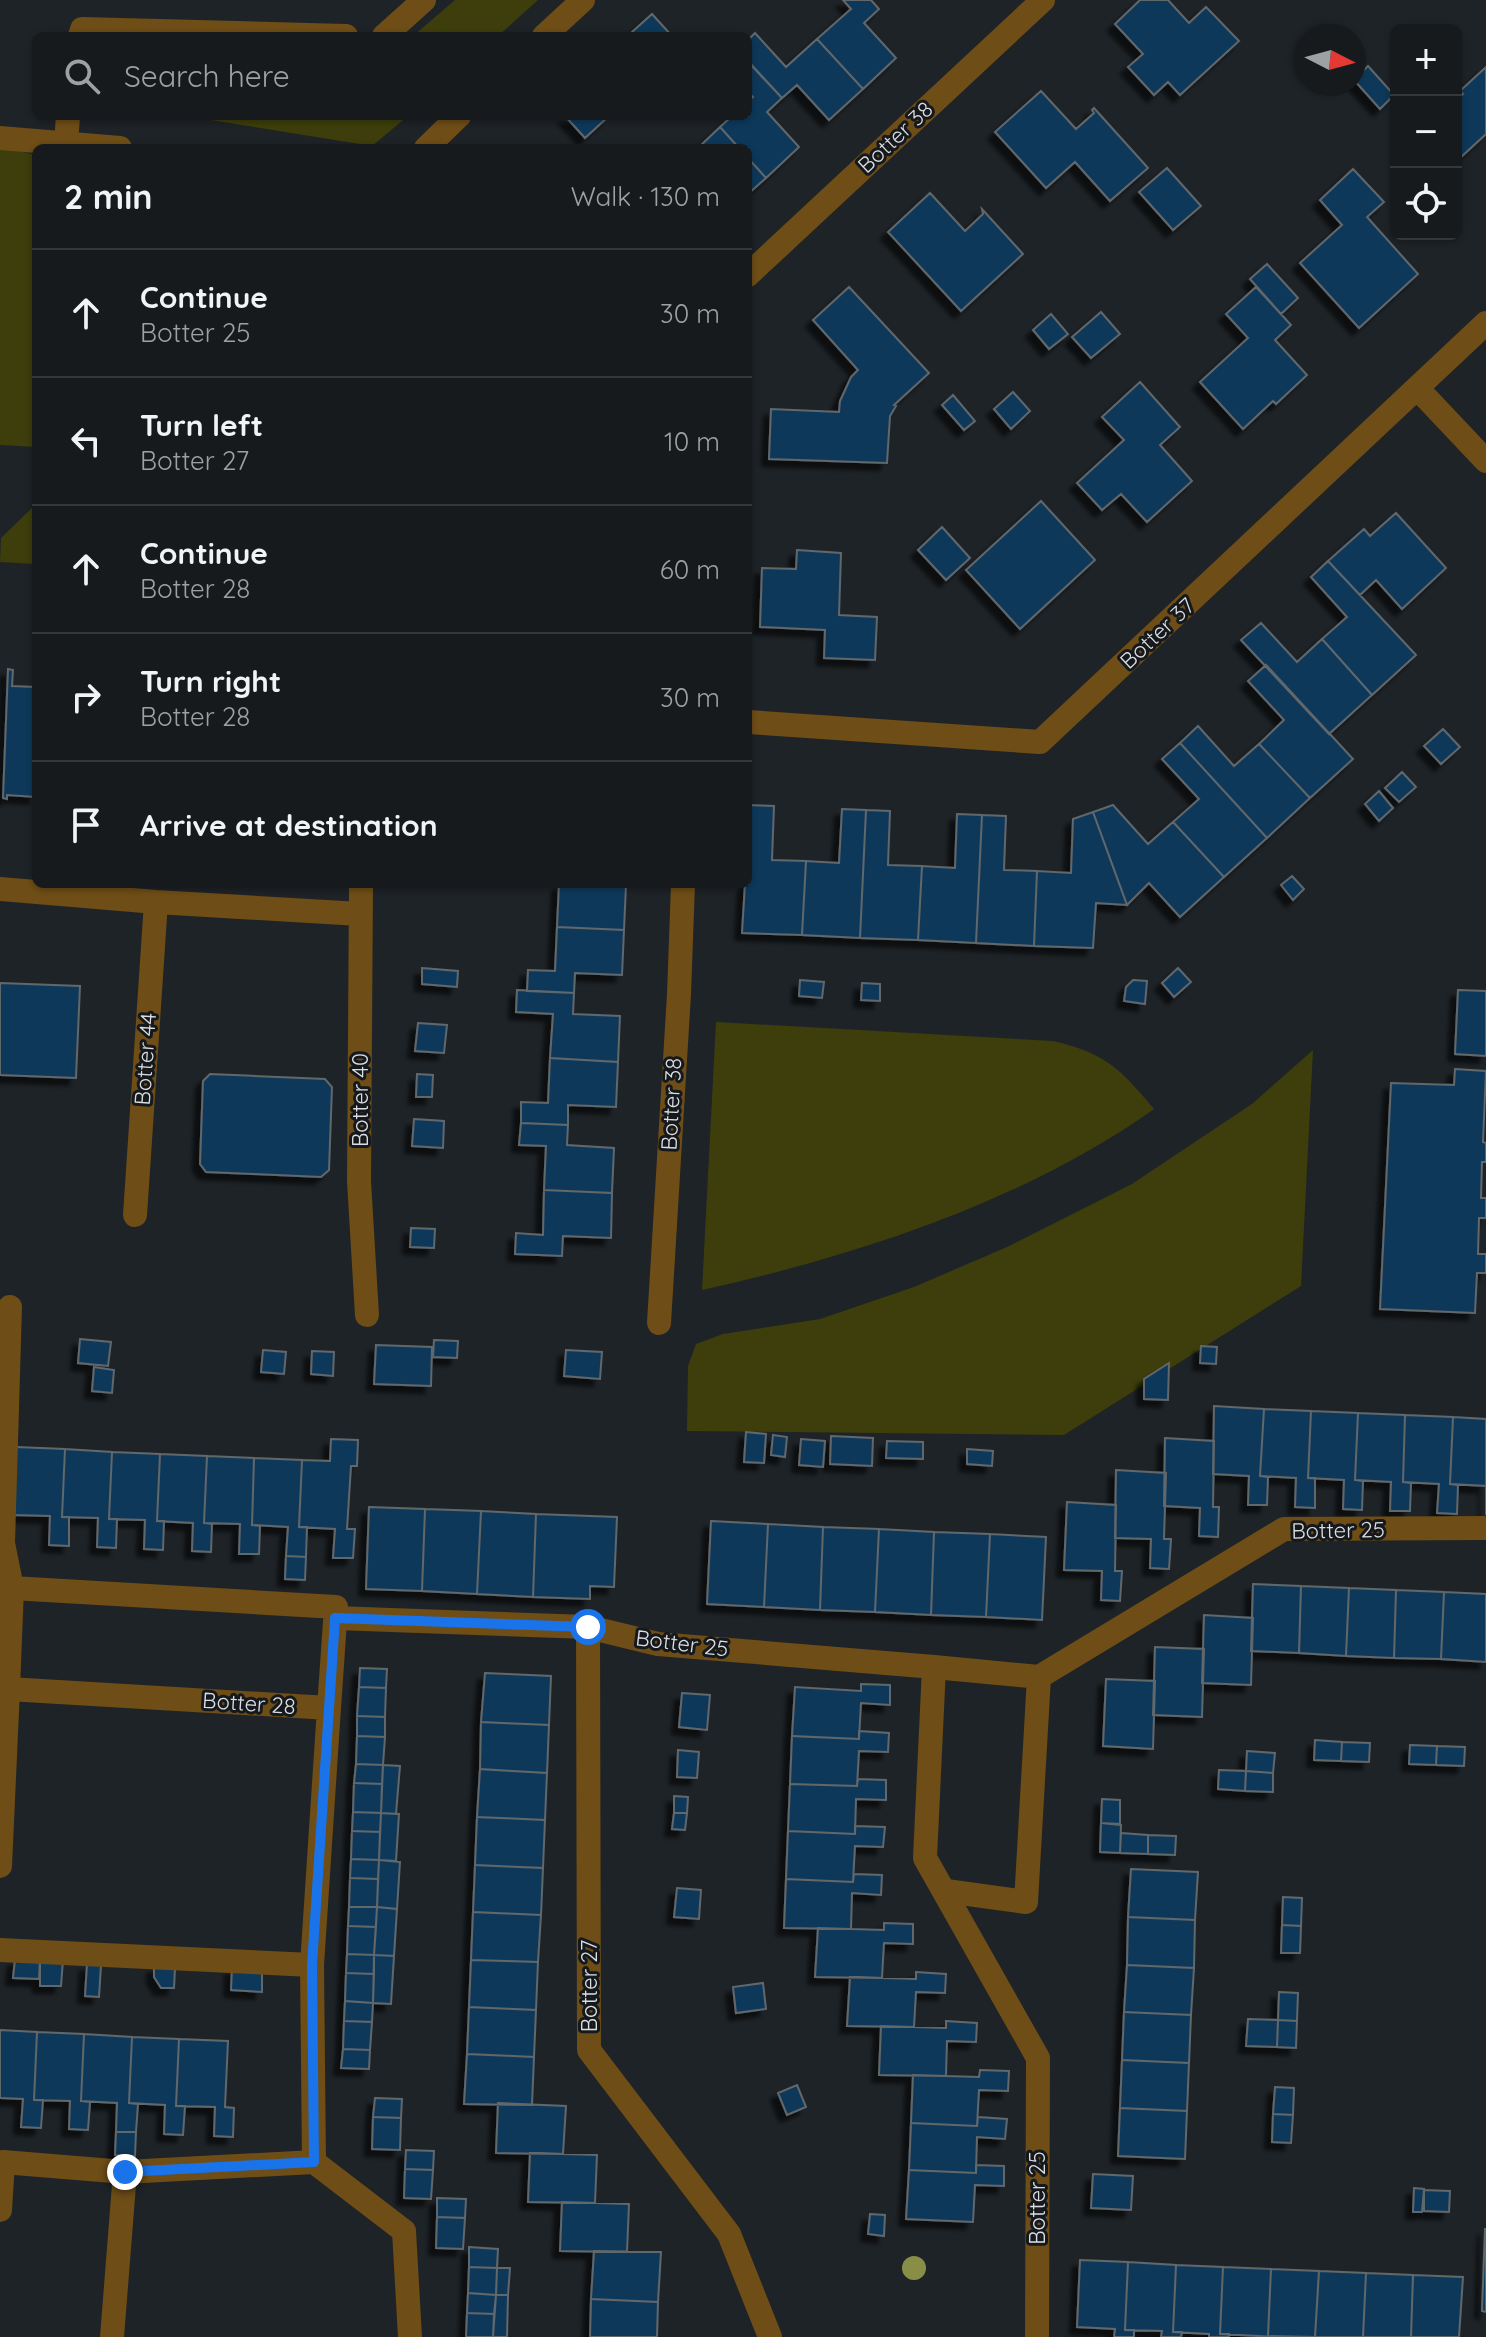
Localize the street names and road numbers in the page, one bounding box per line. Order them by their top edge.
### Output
street label: Botter 38 [852,95,938,179]
street label: Botter 37 [1114,591,1200,675]
street label: Botter 44 [128,1012,162,1106]
street label: Botter 40 [346,1053,374,1147]
street label: Botter 38 [655,1057,687,1151]
street label: Botter 25 [1291,1515,1385,1545]
street label: Botter 25 [634,1623,730,1663]
street label: Botter 28 [201,1686,297,1720]
street label: Botter 27 [575,1940,603,2032]
street label: Botter 25 [1023,2151,1051,2245]

